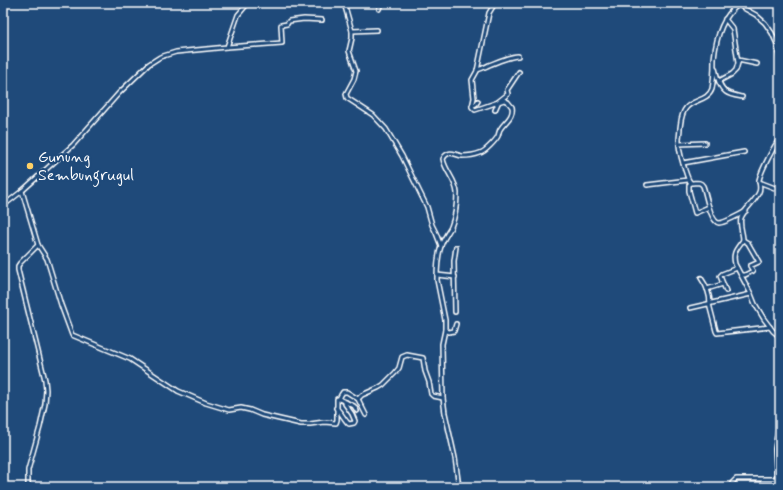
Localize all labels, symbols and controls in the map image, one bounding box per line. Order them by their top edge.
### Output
place label: Gunung Sembungrugul [38,147,134,187]
marker: Gunung Sembungrugul [25,161,35,171]

